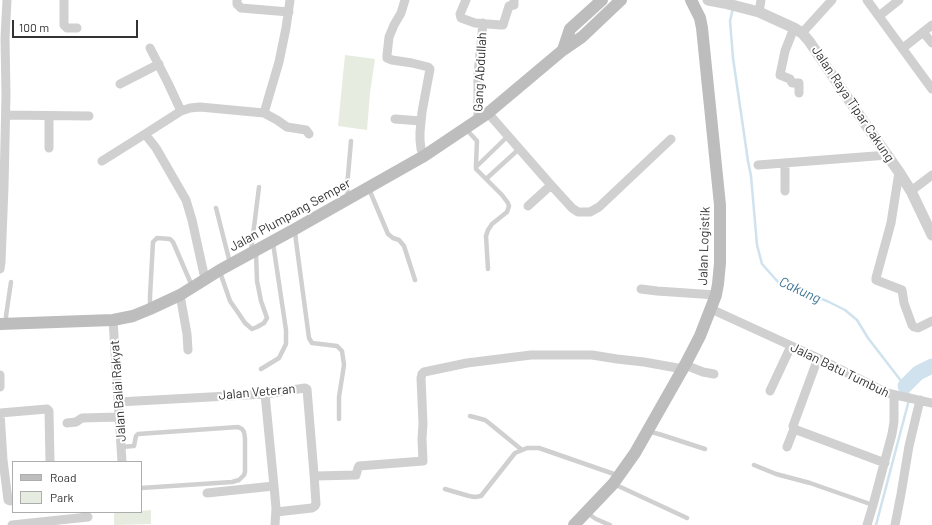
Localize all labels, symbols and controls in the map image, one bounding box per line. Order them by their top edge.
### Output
scale bar [14,12,140,38]
text: 100 m [19,20,49,34]
street label: Gang Abdullah [470,32,490,112]
street label: Jalan Raya Tipar Cakung [808,43,898,165]
street label: Jalan Plumpang Semper [227,175,353,255]
street label: Jalan Logistik [695,206,713,286]
water label: Cakung [776,273,824,307]
street label: Jalan Batu Tumbuh [788,339,892,401]
street label: Jalan Balai Rakyat [107,340,129,442]
street label: Jalan Veteran [218,381,296,403]
legend [12,461,142,513]
text: Road [50,470,77,484]
text: Park [50,490,74,504]

